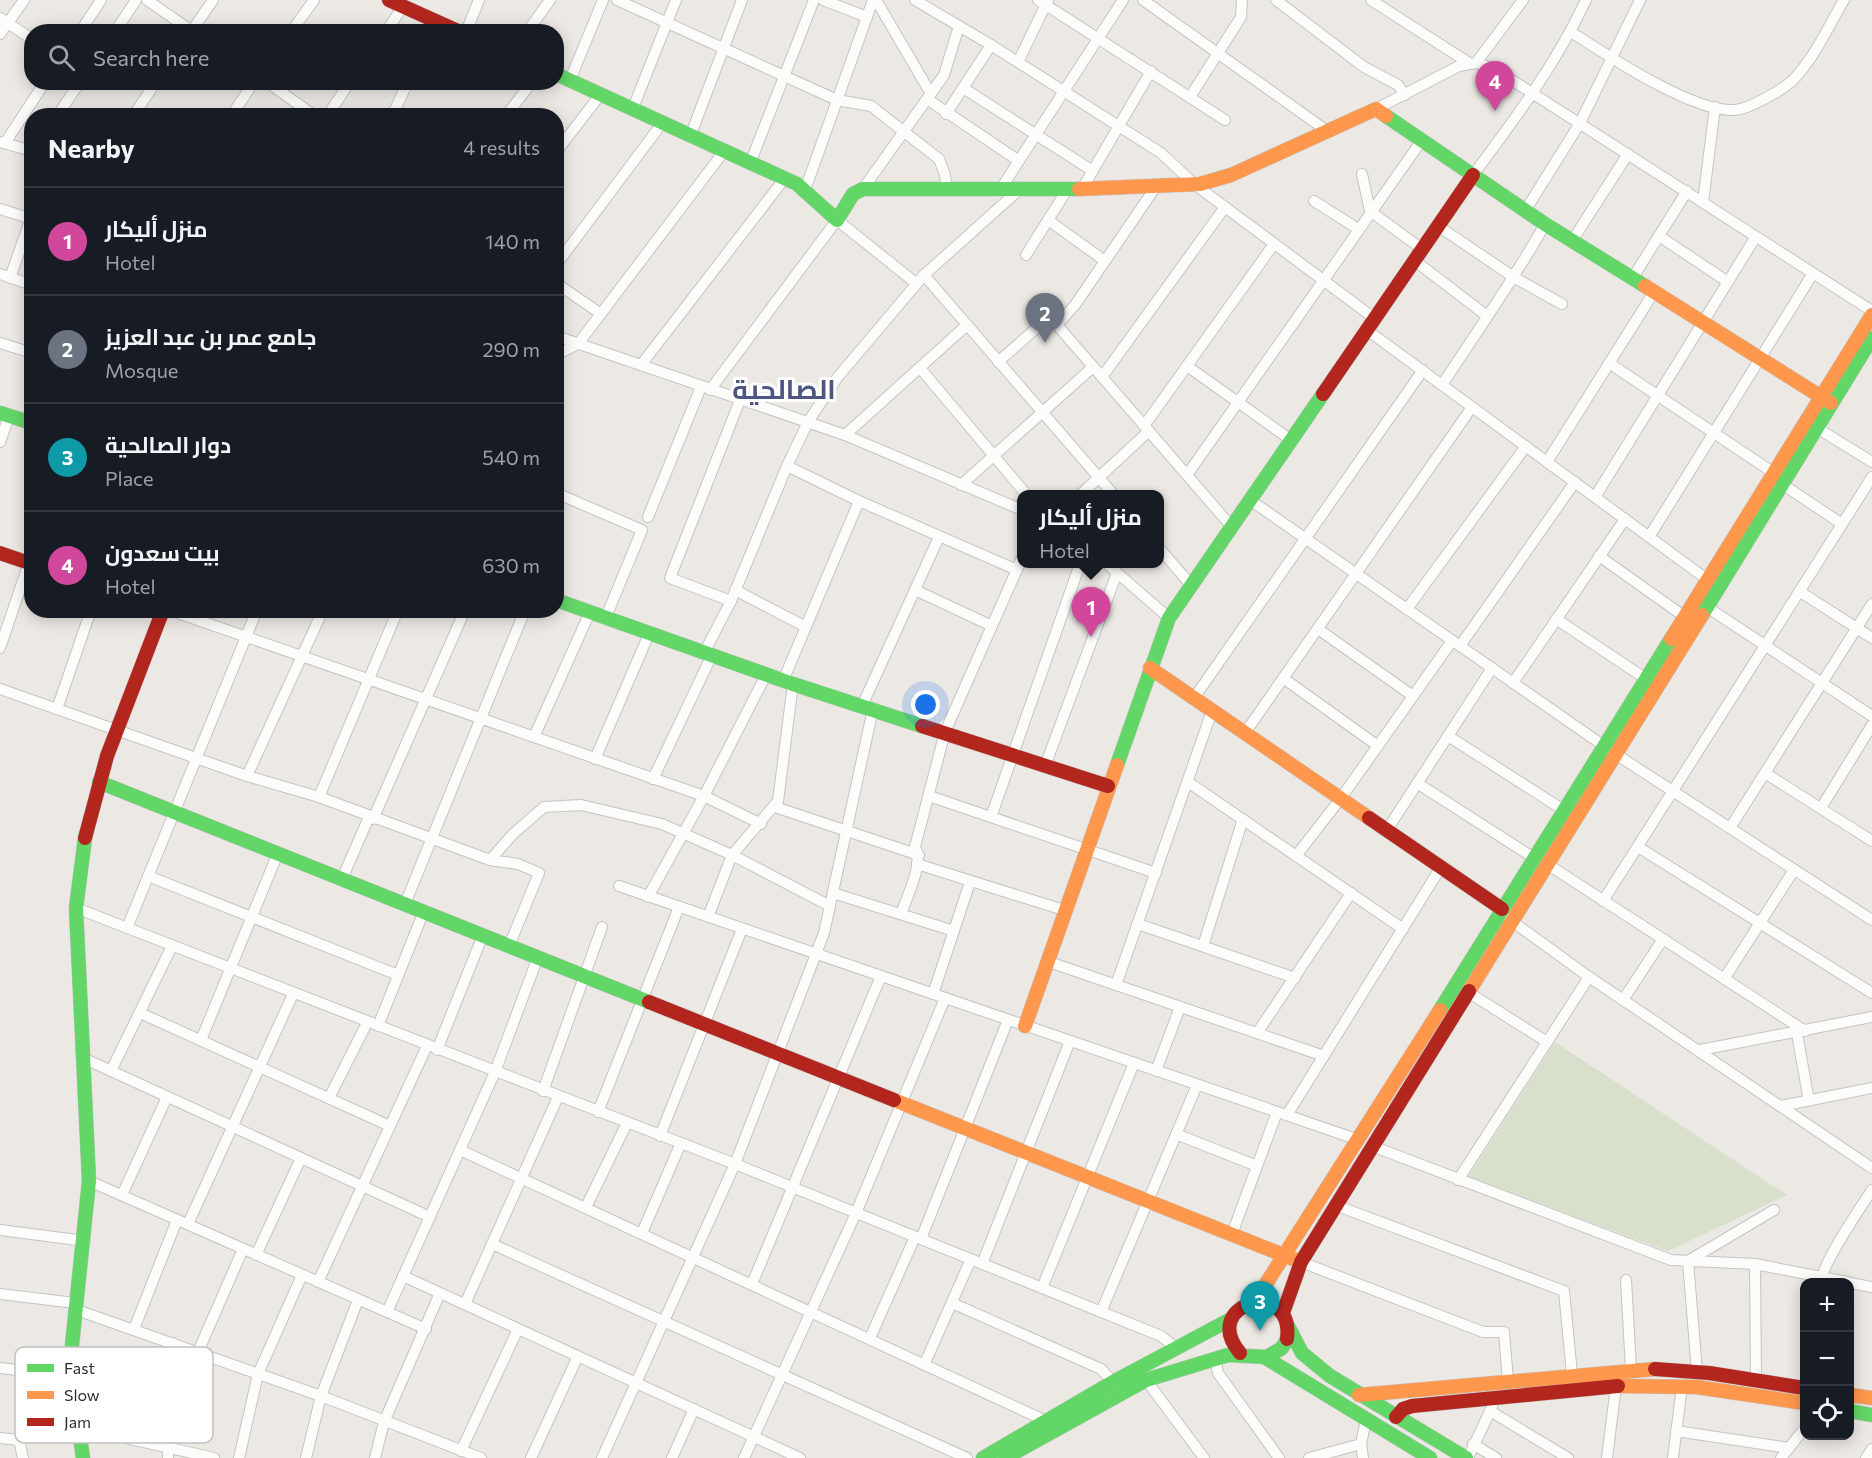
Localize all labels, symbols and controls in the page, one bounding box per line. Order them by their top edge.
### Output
search box [24,24,564,90]
icon: search [45,41,78,74]
text: Search here [93,44,209,71]
pin: 4 [1476,62,1514,111]
text: Nearby [48,132,135,163]
text: 4 results [463,135,540,159]
text: منزل أليكار [105,215,208,242]
text: 1 [63,229,72,253]
text: 140 m [485,229,540,253]
text: Hotel [105,250,155,274]
pin: 2 [1026,294,1064,343]
text: جامع عمر بن عبد العزيز [105,323,316,350]
text: 2 [62,337,73,361]
text: 290 m [482,337,540,361]
text: Mosque [105,358,178,382]
district label: الصالحية [732,372,836,405]
text: دوار الصالحية [105,431,231,458]
text: 3 [62,445,73,469]
text: 540 m [482,445,540,469]
text: Place [105,466,154,490]
popup [1017,490,1164,568]
text: منزل أليكار [1039,503,1142,530]
text: Hotel [1039,538,1090,562]
text: بيت سعدون [105,539,220,566]
text: 4 [61,553,74,577]
text: 630 m [482,553,540,577]
text: Hotel [105,574,155,598]
pin: 1 [1072,588,1110,637]
your location [911,690,940,719]
map controls [1800,1278,1854,1440]
button: + [1800,1278,1854,1332]
pin: 3 [1240,1282,1280,1331]
button: − [1800,1332,1854,1386]
legend [15,1347,213,1443]
text: Fast [64,1358,95,1377]
text: Slow [64,1385,100,1404]
button: locate [1800,1386,1854,1440]
text: Jam [64,1412,91,1431]

